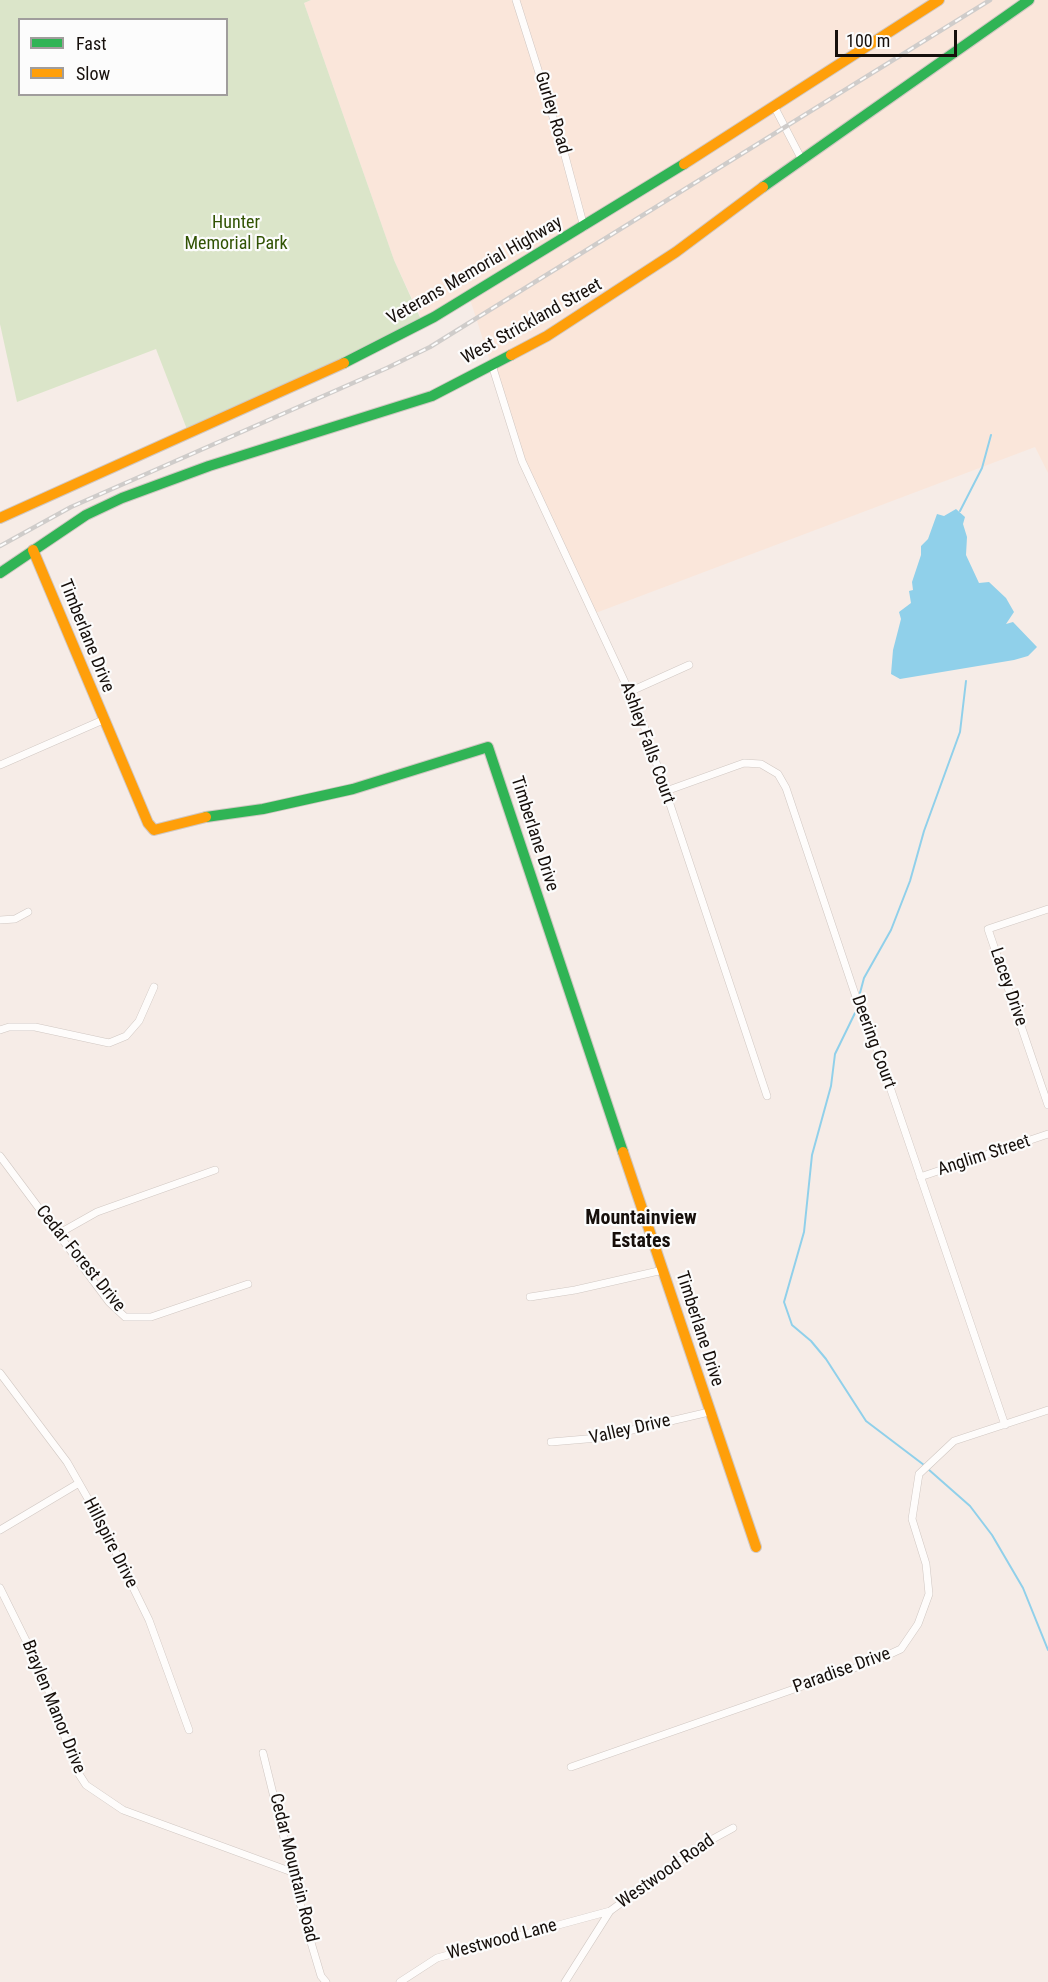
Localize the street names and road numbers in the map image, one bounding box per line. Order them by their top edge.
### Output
street label: Gurley Road [529,69,575,157]
street label: Veterans Memorial Highway [384,212,566,330]
street label: West Strickland Street [458,275,606,369]
street label: Timberlane Drive [54,576,118,696]
street label: Ashley Falls Court [615,679,679,807]
street label: Timberlane Drive [505,774,563,894]
street label: Lacey Drive [985,945,1031,1029]
street label: Deering Court [846,992,900,1092]
street label: Anglim Street [935,1131,1033,1181]
street label: Cedar Forest Drive [30,1201,130,1317]
street label: Timberlane Drive [670,1269,728,1389]
street label: Valley Drive [587,1410,673,1450]
street label: Hillspire Drive [78,1494,142,1592]
street label: Braylen Manor Drive [16,1637,90,1777]
street label: Paradise Drive [790,1643,894,1699]
street label: Cedar Mountain Road [264,1791,322,1945]
street label: Westwood Road [613,1830,719,1914]
street label: Westwood Lane [445,1915,559,1965]

